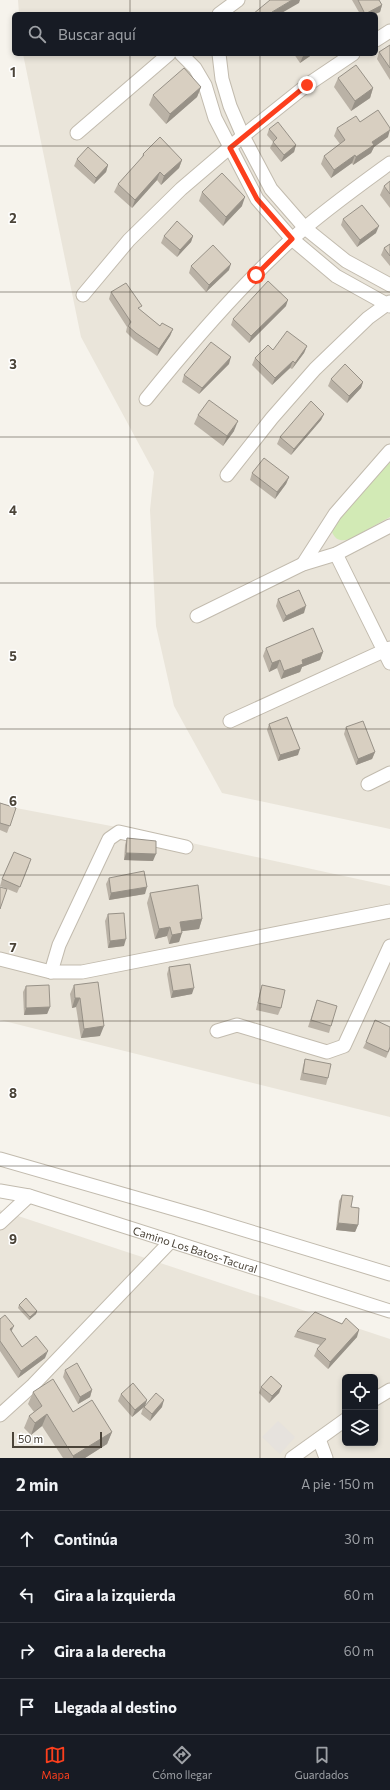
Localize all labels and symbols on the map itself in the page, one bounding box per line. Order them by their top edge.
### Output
text: 1 [10,64,16,80]
route end [298,76,316,94]
text: 2 [9,210,17,226]
route start [247,266,265,284]
text: 3 [9,356,17,372]
text: 4 [9,502,17,518]
text: 5 [9,648,17,664]
text: 6 [9,793,17,809]
text: 7 [9,939,17,955]
text: 8 [9,1085,17,1101]
street label: Camino Los Batos-Tacural [132,1223,259,1275]
text: 9 [9,1231,17,1247]
scale bar [12,1430,102,1449]

